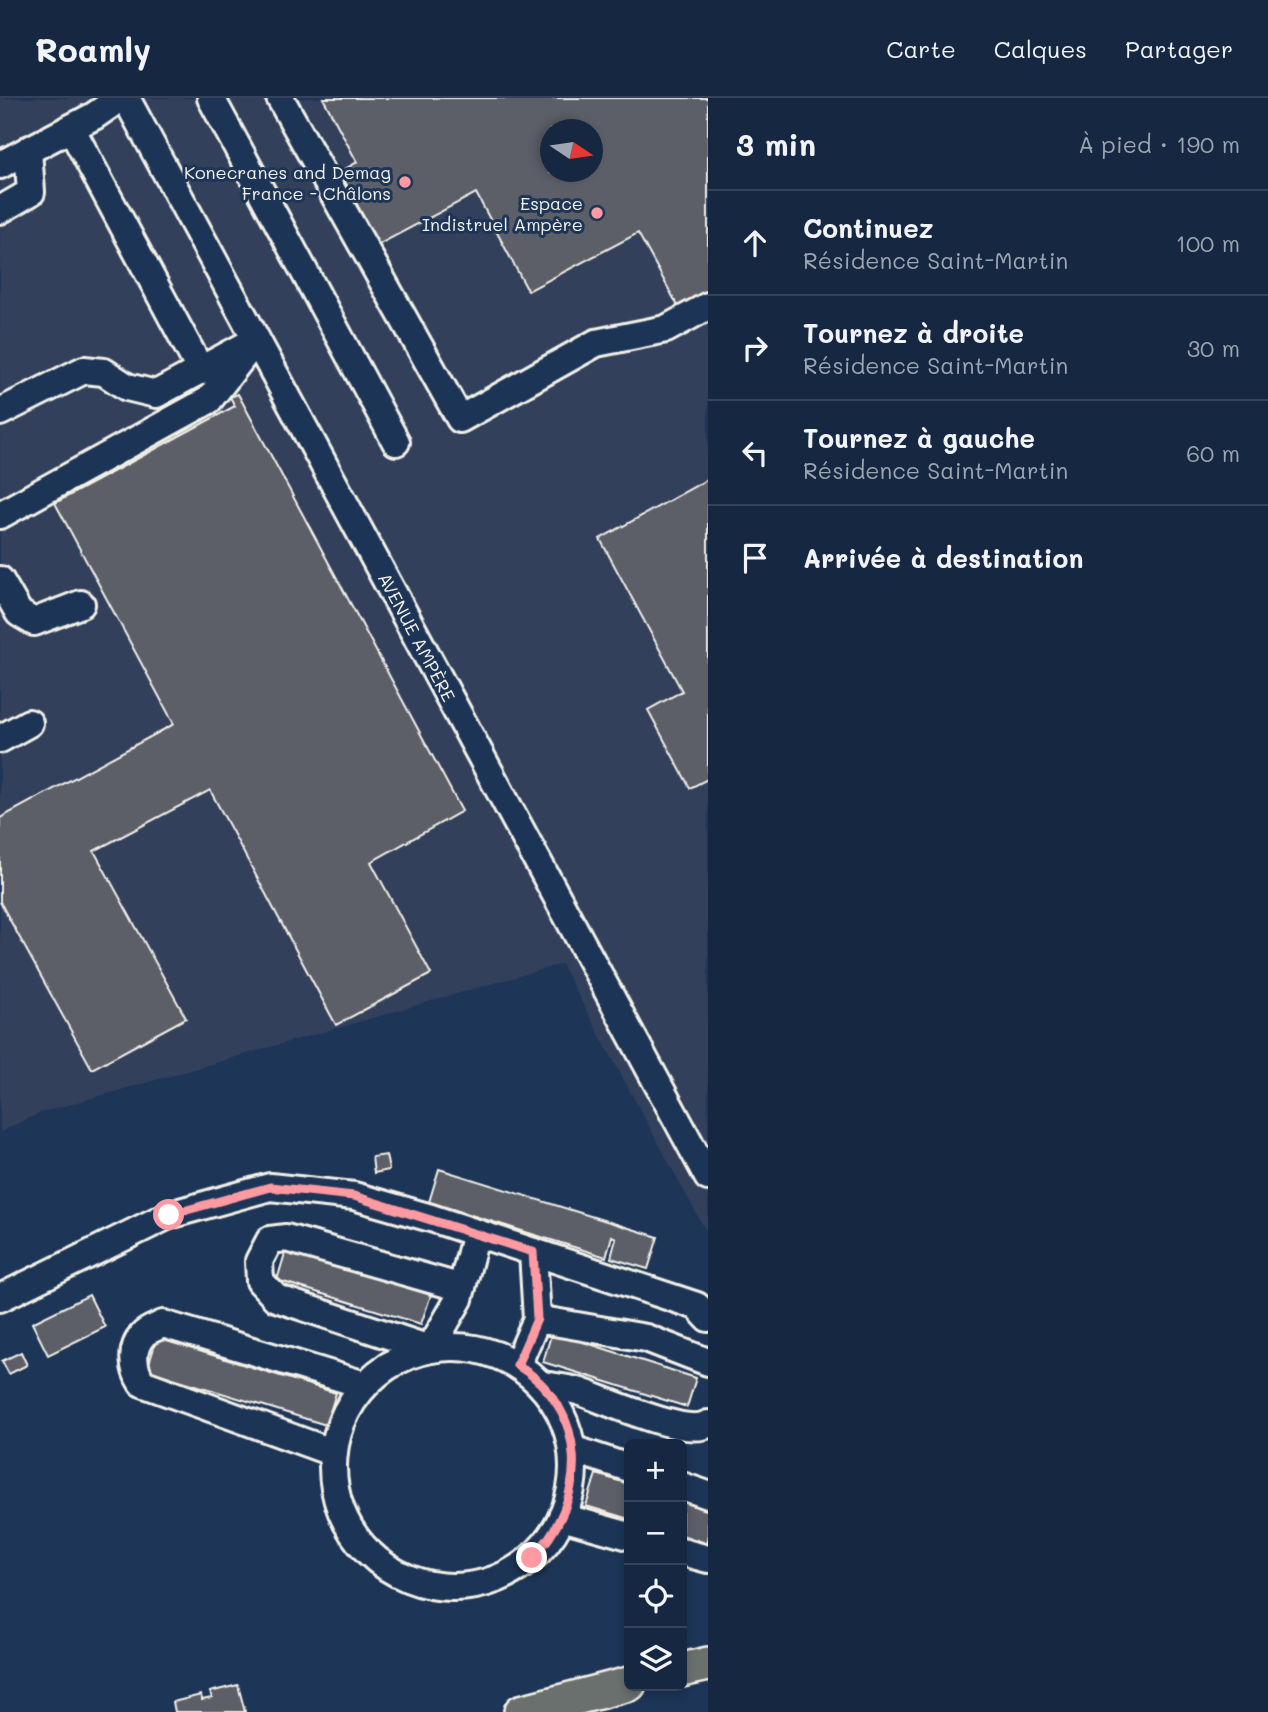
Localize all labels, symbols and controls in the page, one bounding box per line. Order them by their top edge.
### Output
text: Roamly [35,27,151,70]
text: Carte [886,33,956,64]
text: Calques [994,33,1087,64]
text: Partager [1125,33,1233,64]
north arrow [540,119,603,182]
text: 3 min [736,124,816,164]
text: À pied · 190 m [1078,129,1240,159]
place label: Konecranes and Demag France - Châlons [184,160,391,205]
marker: Konecranes and Demag France - Châlons [397,174,413,190]
place label: Espace Indistruel Ampère [422,191,583,236]
marker: Espace Indistruel Ampère [589,205,605,221]
text: Continuez [803,211,933,245]
icon: ahead [736,224,774,262]
text: 100 m [1176,228,1240,258]
text: Résidence Saint-Martin [803,245,1068,275]
text: Tournez à droite [803,316,1024,350]
icon: right [736,329,774,367]
text: 30 m [1187,333,1240,363]
text: Résidence Saint-Martin [803,350,1068,380]
text: Tournez à gauche [803,421,1035,455]
icon: left [736,434,774,472]
text: 60 m [1186,438,1240,468]
text: Résidence Saint-Martin [803,455,1068,485]
icon: arrive [736,539,774,577]
text: Arrivée à destination [803,541,1083,575]
street label: AVENUE AMPÈRE [373,568,461,706]
route start [153,1199,184,1230]
map controls [624,1439,687,1691]
button: + [624,1439,687,1502]
button: − [624,1502,687,1565]
route end [516,1542,547,1573]
button: locate [624,1565,687,1628]
button: layers [624,1628,687,1691]

